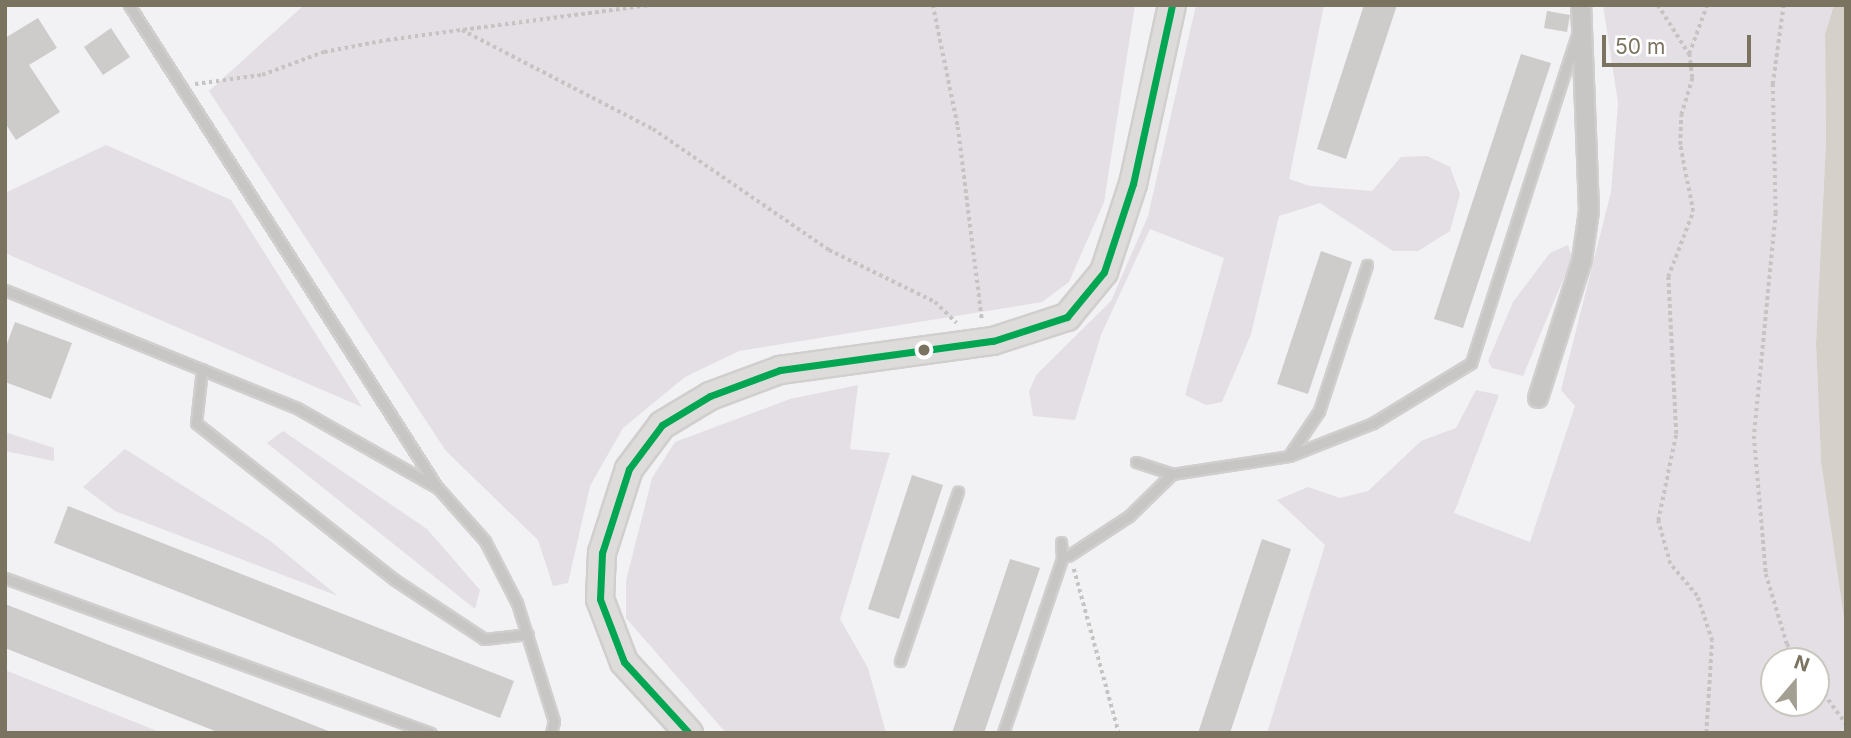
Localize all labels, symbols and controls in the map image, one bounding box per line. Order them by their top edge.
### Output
scale bar [1606,21,1755,65]
text: 50 m [1615,34,1665,59]
unlabelled marker [917,343,931,357]
north arrow [1760,647,1830,717]
text: N [1791,650,1812,677]

